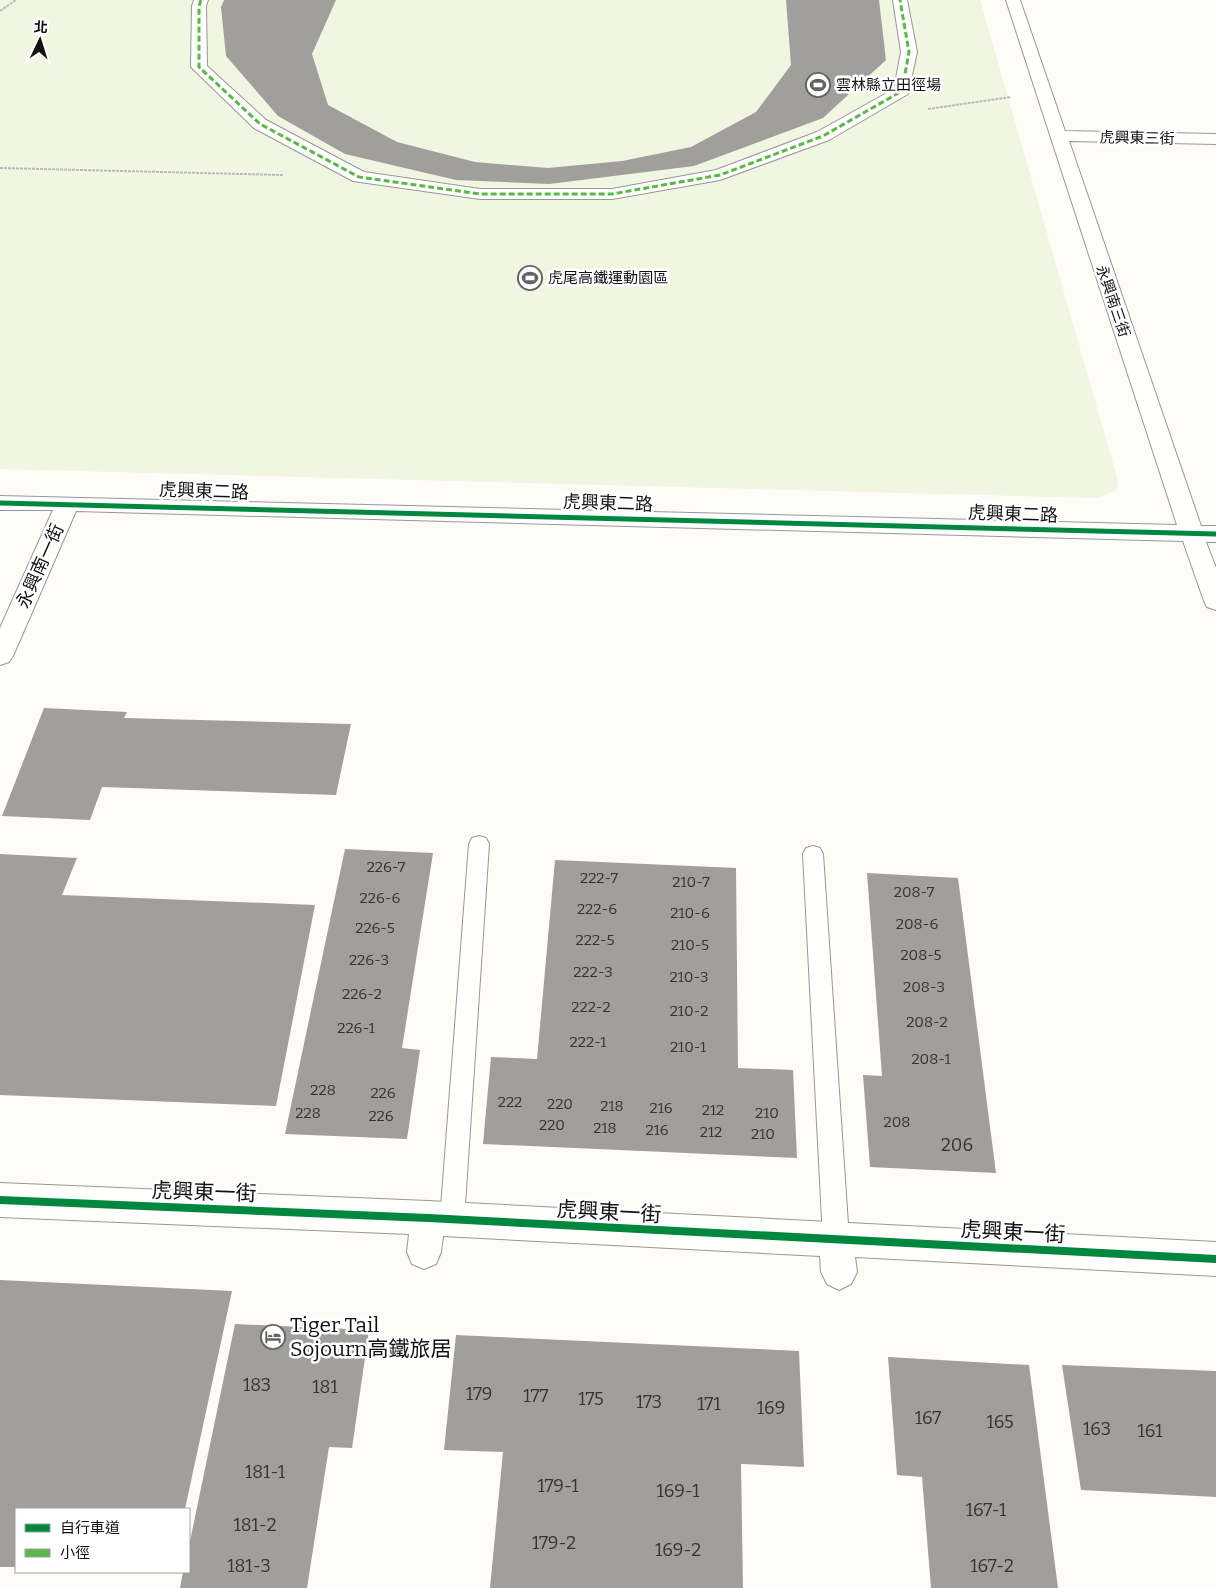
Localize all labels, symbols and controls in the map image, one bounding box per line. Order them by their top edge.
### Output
north arrow [15,15,65,65]
text: 北 [33,19,48,36]
sports icon: 雲林縣立田徑場 [805,72,831,98]
place label: 雲林縣立田徑場 [836,76,941,94]
street label: 虎興東三街 [1099,128,1175,148]
street label: 永興南三街 [1092,263,1134,339]
sports icon: 虎尾高鐵運動園區 [517,265,543,291]
place label: 虎尾高鐵運動園區 [548,269,668,287]
street label: 虎興東二路 [159,478,249,504]
street label: 虎興東二路 [563,490,653,516]
street label: 虎興東二路 [968,501,1058,527]
street label: 永興南一街 [12,520,68,612]
house number: 226-7 [367,858,406,876]
house number: 222-7 [580,869,618,887]
house number: 210-7 [672,873,710,891]
house number: 208-7 [894,883,935,901]
house number: 226-6 [360,889,401,907]
house number: 222-6 [577,900,617,918]
house number: 210-6 [670,904,710,922]
house number: 208-6 [896,915,938,933]
house number: 226-5 [355,919,395,937]
house number: 222-5 [576,931,614,949]
house number: 210-5 [671,936,709,954]
house number: 208-5 [900,946,942,964]
house number: 226-3 [349,951,389,969]
house number: 222-3 [573,963,613,981]
house number: 210-3 [670,968,708,986]
house number: 208-3 [903,978,945,996]
house number: 226-2 [342,985,382,1003]
house number: 222-2 [571,998,611,1016]
house number: 210-2 [670,1002,708,1020]
house number: 208-2 [906,1013,948,1031]
house number: 226-1 [337,1019,375,1037]
house number: 222-1 [570,1033,606,1051]
house number: 210-1 [670,1038,706,1056]
house number: 208-1 [911,1050,951,1068]
house number: 228 [310,1081,336,1099]
house number: 226 [370,1084,396,1102]
house number: 222 [498,1093,522,1111]
house number: 220 [547,1095,573,1113]
house number: 218 [600,1097,624,1115]
house number: 216 [649,1099,673,1117]
house number: 212 [702,1101,724,1119]
house number: 228 [295,1104,321,1122]
house number: 210 [755,1104,779,1122]
house number: 226 [368,1107,394,1125]
house number: 208 [884,1113,910,1131]
house number: 220 [539,1116,565,1134]
house number: 218 [593,1119,617,1137]
house number: 216 [645,1121,669,1139]
house number: 212 [700,1123,722,1141]
house number: 210 [751,1125,775,1143]
house number: 206 [941,1134,973,1156]
street label: 虎興東一街 [151,1177,257,1207]
street label: 虎興東一街 [556,1196,662,1228]
street label: 虎興東一街 [960,1216,1066,1248]
place label: Tiger Tail Sojourn高鐵旅居 [290,1312,451,1362]
hotel icon: Tiger Tail Sojourn高鐵旅居 [260,1324,286,1350]
house number: 183 [243,1374,271,1396]
house number: 181 [312,1376,338,1398]
house number: 179 [466,1383,492,1405]
house number: 177 [523,1385,549,1407]
house number: 175 [578,1388,604,1410]
house number: 173 [636,1391,662,1413]
house number: 171 [697,1393,721,1415]
house number: 169 [757,1397,785,1419]
house number: 167 [915,1407,941,1429]
house number: 165 [986,1411,1014,1433]
house number: 163 [1083,1418,1111,1440]
house number: 161 [1138,1420,1163,1442]
house number: 181-1 [245,1461,286,1483]
house number: 179-1 [537,1475,579,1497]
house number: 169-1 [656,1480,700,1502]
house number: 167-1 [966,1499,1007,1521]
legend [15,1508,190,1573]
house number: 181-2 [233,1514,277,1536]
text: 自行車道 [60,1519,120,1537]
house number: 179-2 [532,1532,576,1554]
house number: 169-2 [655,1539,701,1561]
text: 小徑 [60,1544,90,1562]
house number: 181-3 [227,1555,271,1577]
house number: 167-2 [970,1555,1014,1577]

